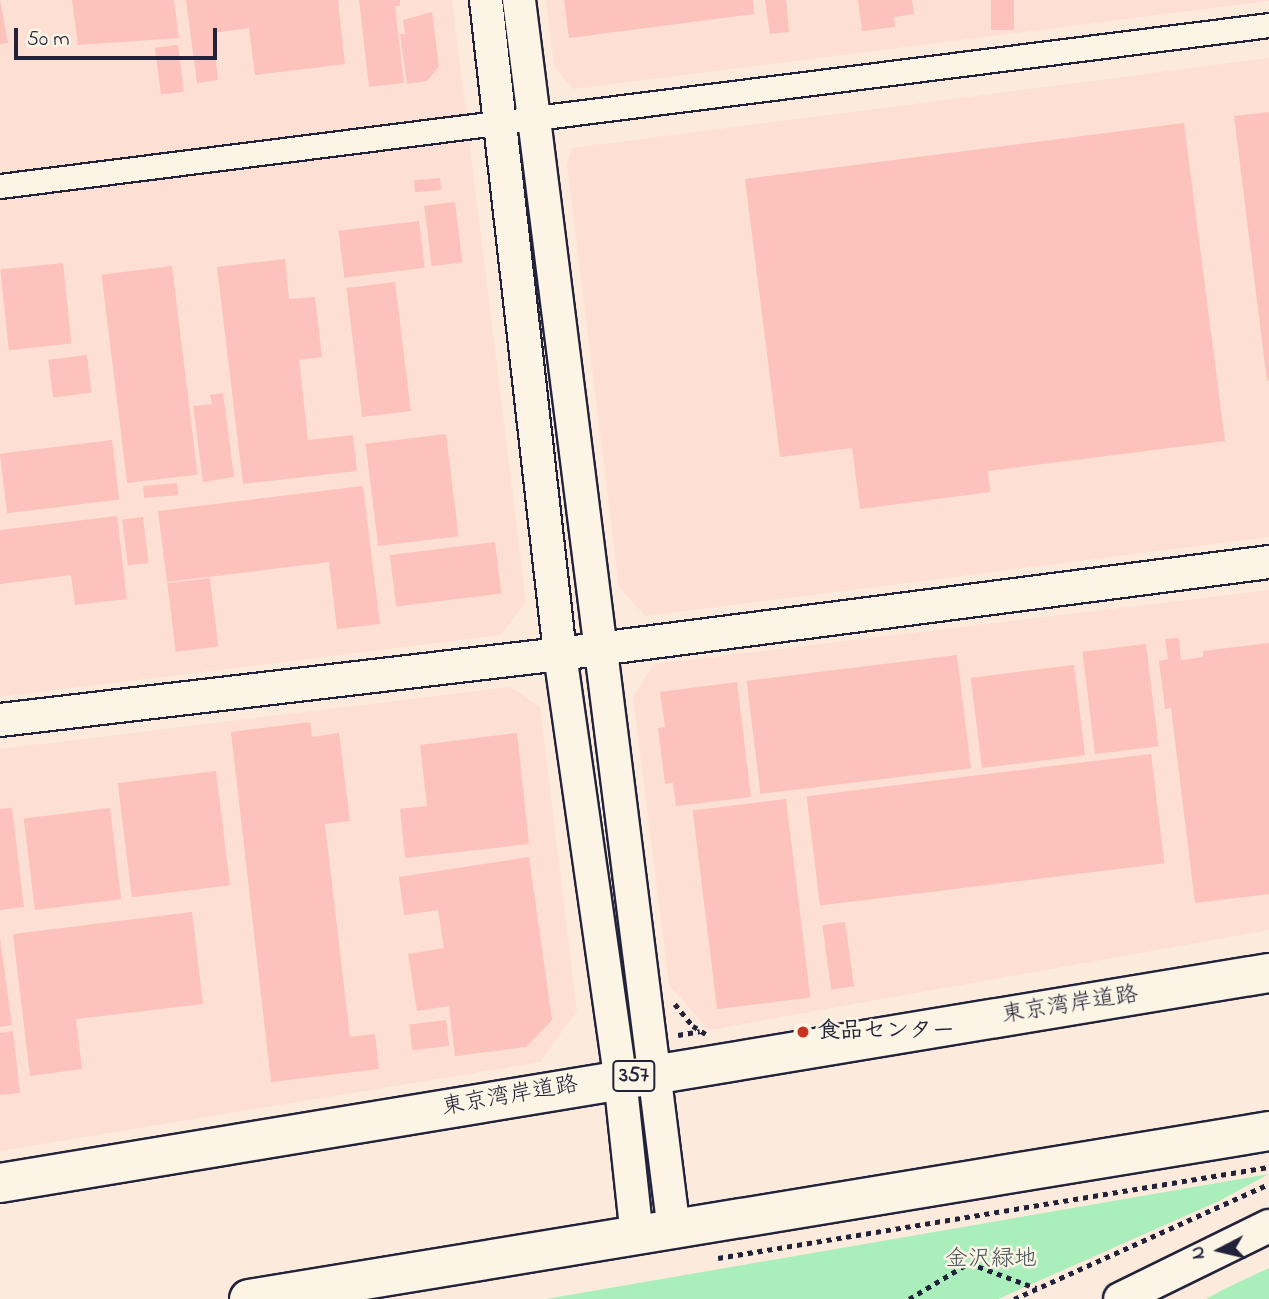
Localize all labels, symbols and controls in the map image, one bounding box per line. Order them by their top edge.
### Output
scale bar [18,14,220,58]
text: 50 m [27,25,70,55]
street label: 東京湾岸道路 [1000,982,1140,1030]
place label: 食品センター [817,1018,955,1046]
marker: 食品センター [795,1024,811,1040]
road number: 357 [611,1058,657,1094]
street label: 東京湾岸道路 [440,1071,580,1123]
north arrow [1185,1215,1255,1285]
text: N [1184,1245,1213,1261]
park label: 金沢緑地 [945,1246,1037,1274]

